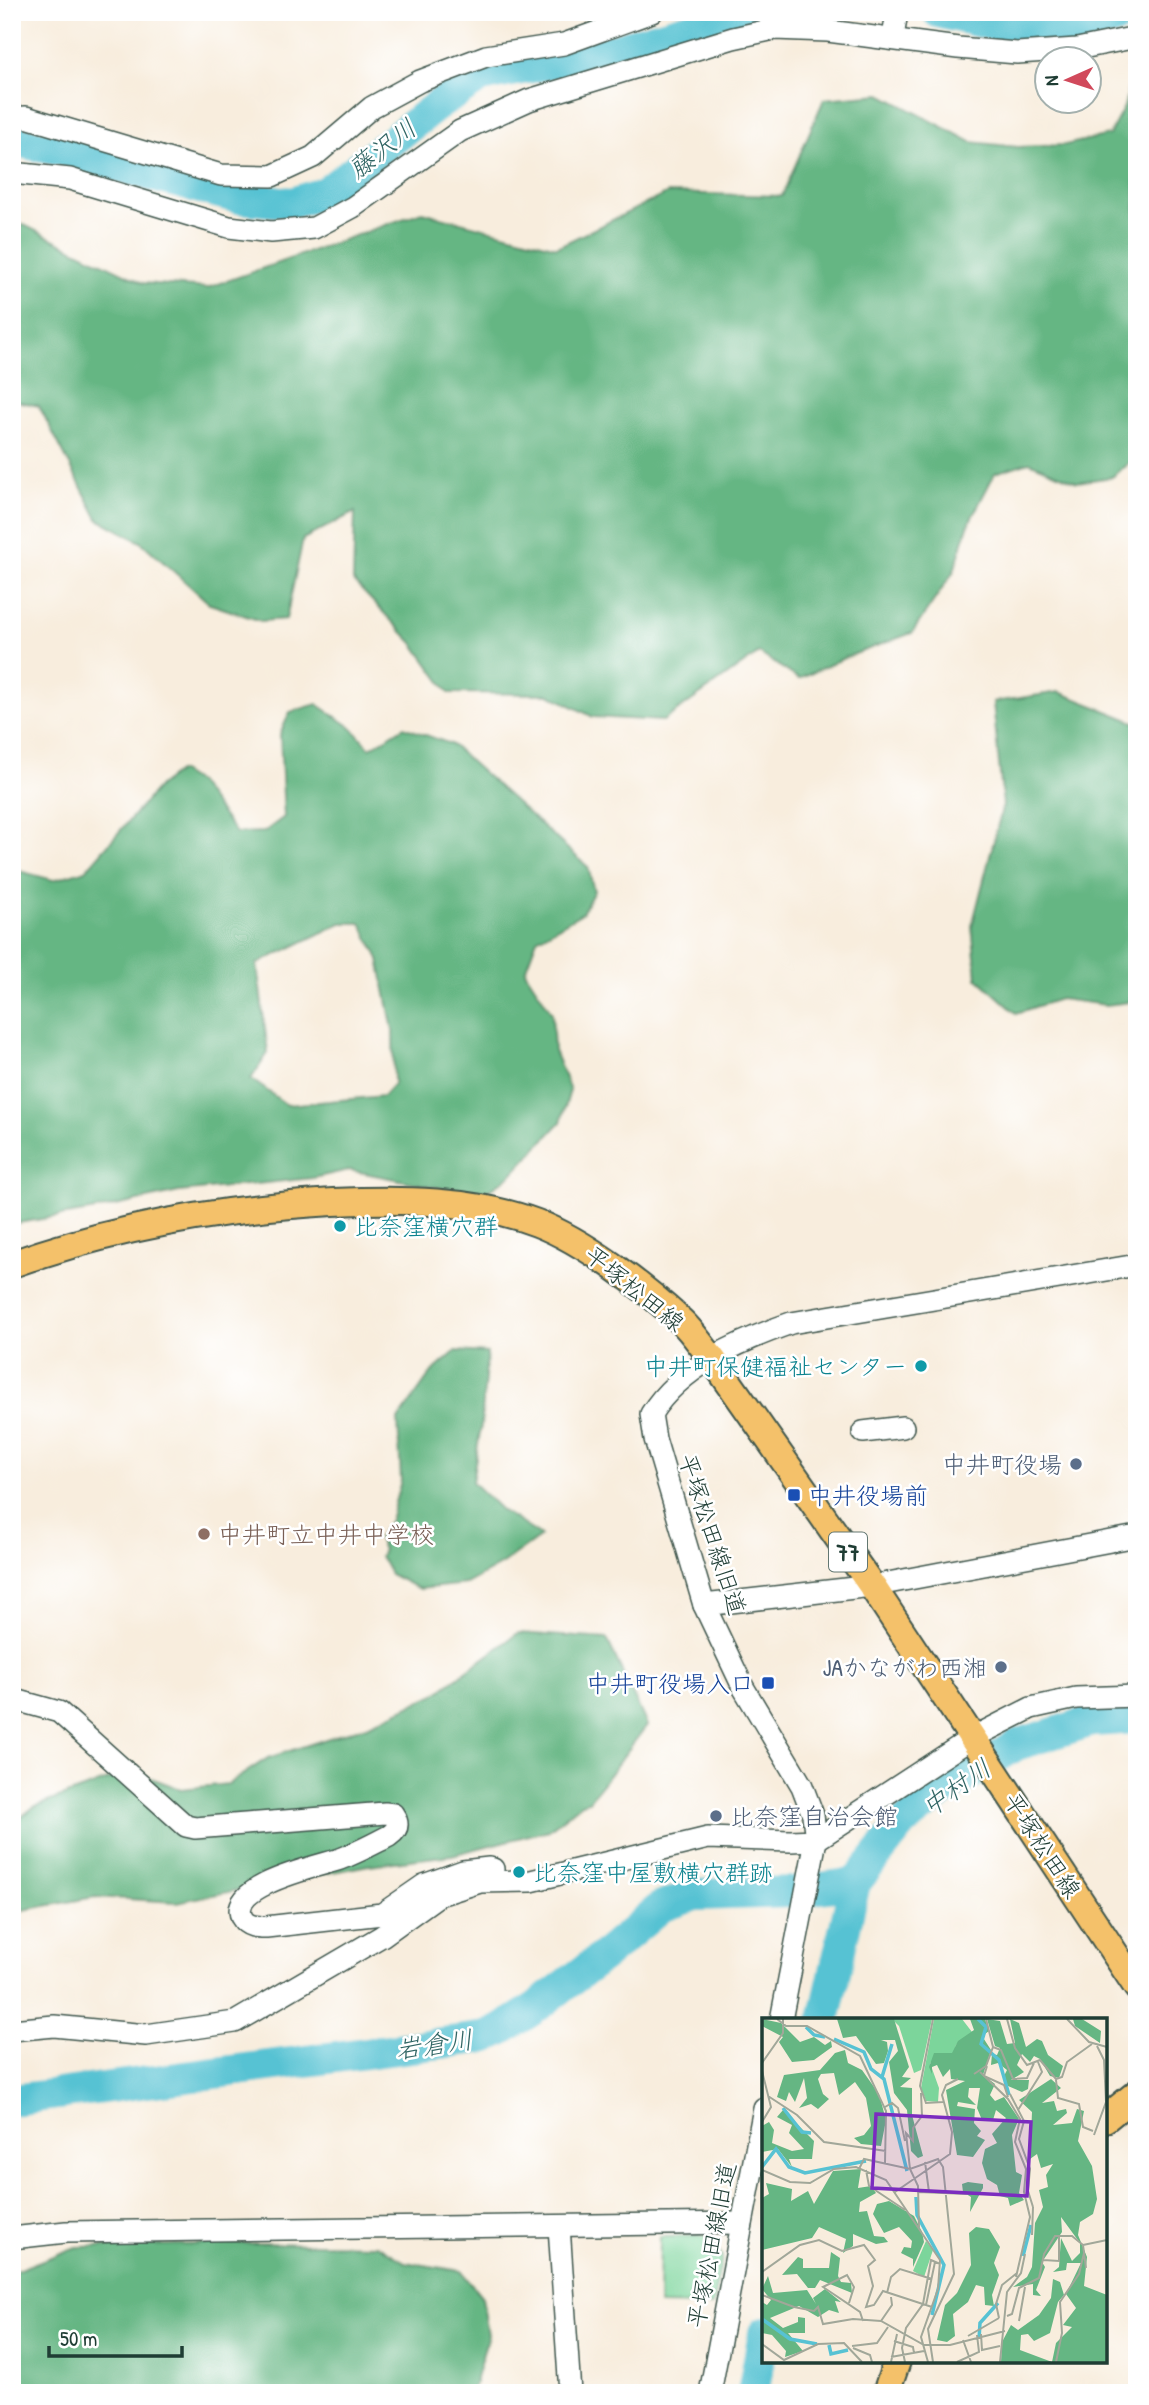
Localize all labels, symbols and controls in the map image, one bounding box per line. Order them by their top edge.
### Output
north arrow [1034,46,1104,116]
text: N [1038,75,1064,87]
water label: 藤沢川 [340,110,424,186]
place label: 比奈窪横穴群 [354,1210,498,1242]
marker: 比奈窪横穴群 [332,1218,348,1234]
street label: 平塚松田線 [578,1238,692,1338]
place label: 中井町保健福祉センター [644,1350,907,1382]
marker: 中井町保健福祉センター [913,1358,929,1374]
place label: 中井町役場 [942,1448,1062,1480]
street label: 平塚松田線旧道 [672,1449,754,1619]
marker: 中井町役場 [1068,1456,1084,1472]
place label: 中井役場前 [808,1479,928,1511]
marker: 中井役場前 [786,1487,802,1503]
place label: 中井町立中井中学校 [218,1518,434,1550]
marker: 中井町立中井中学校 [196,1526,212,1542]
road number: 77 [829,1532,867,1572]
place label: JAかながわ西湘 [822,1651,987,1683]
marker: JAかながわ西湘 [993,1659,1009,1675]
place label: 中井町役場入口 [586,1667,754,1699]
marker: 中井町役場入口 [760,1675,776,1691]
water label: 中村川 [914,1750,998,1824]
street label: 平塚松田線 [997,1786,1089,1904]
place label: 比奈窪自治会館 [730,1800,898,1832]
marker: 比奈窪自治会館 [708,1808,724,1824]
place label: 比奈窪中屋敷横穴群跡 [533,1856,773,1888]
marker: 比奈窪中屋敷横穴群跡 [511,1864,527,1880]
inset map [762,2018,1107,2363]
water label: 岩倉川 [393,2021,475,2067]
street label: 平塚松田線旧道 [679,2159,743,2331]
scale bar [49,2314,182,2358]
text: 50 m [60,2324,97,2353]

